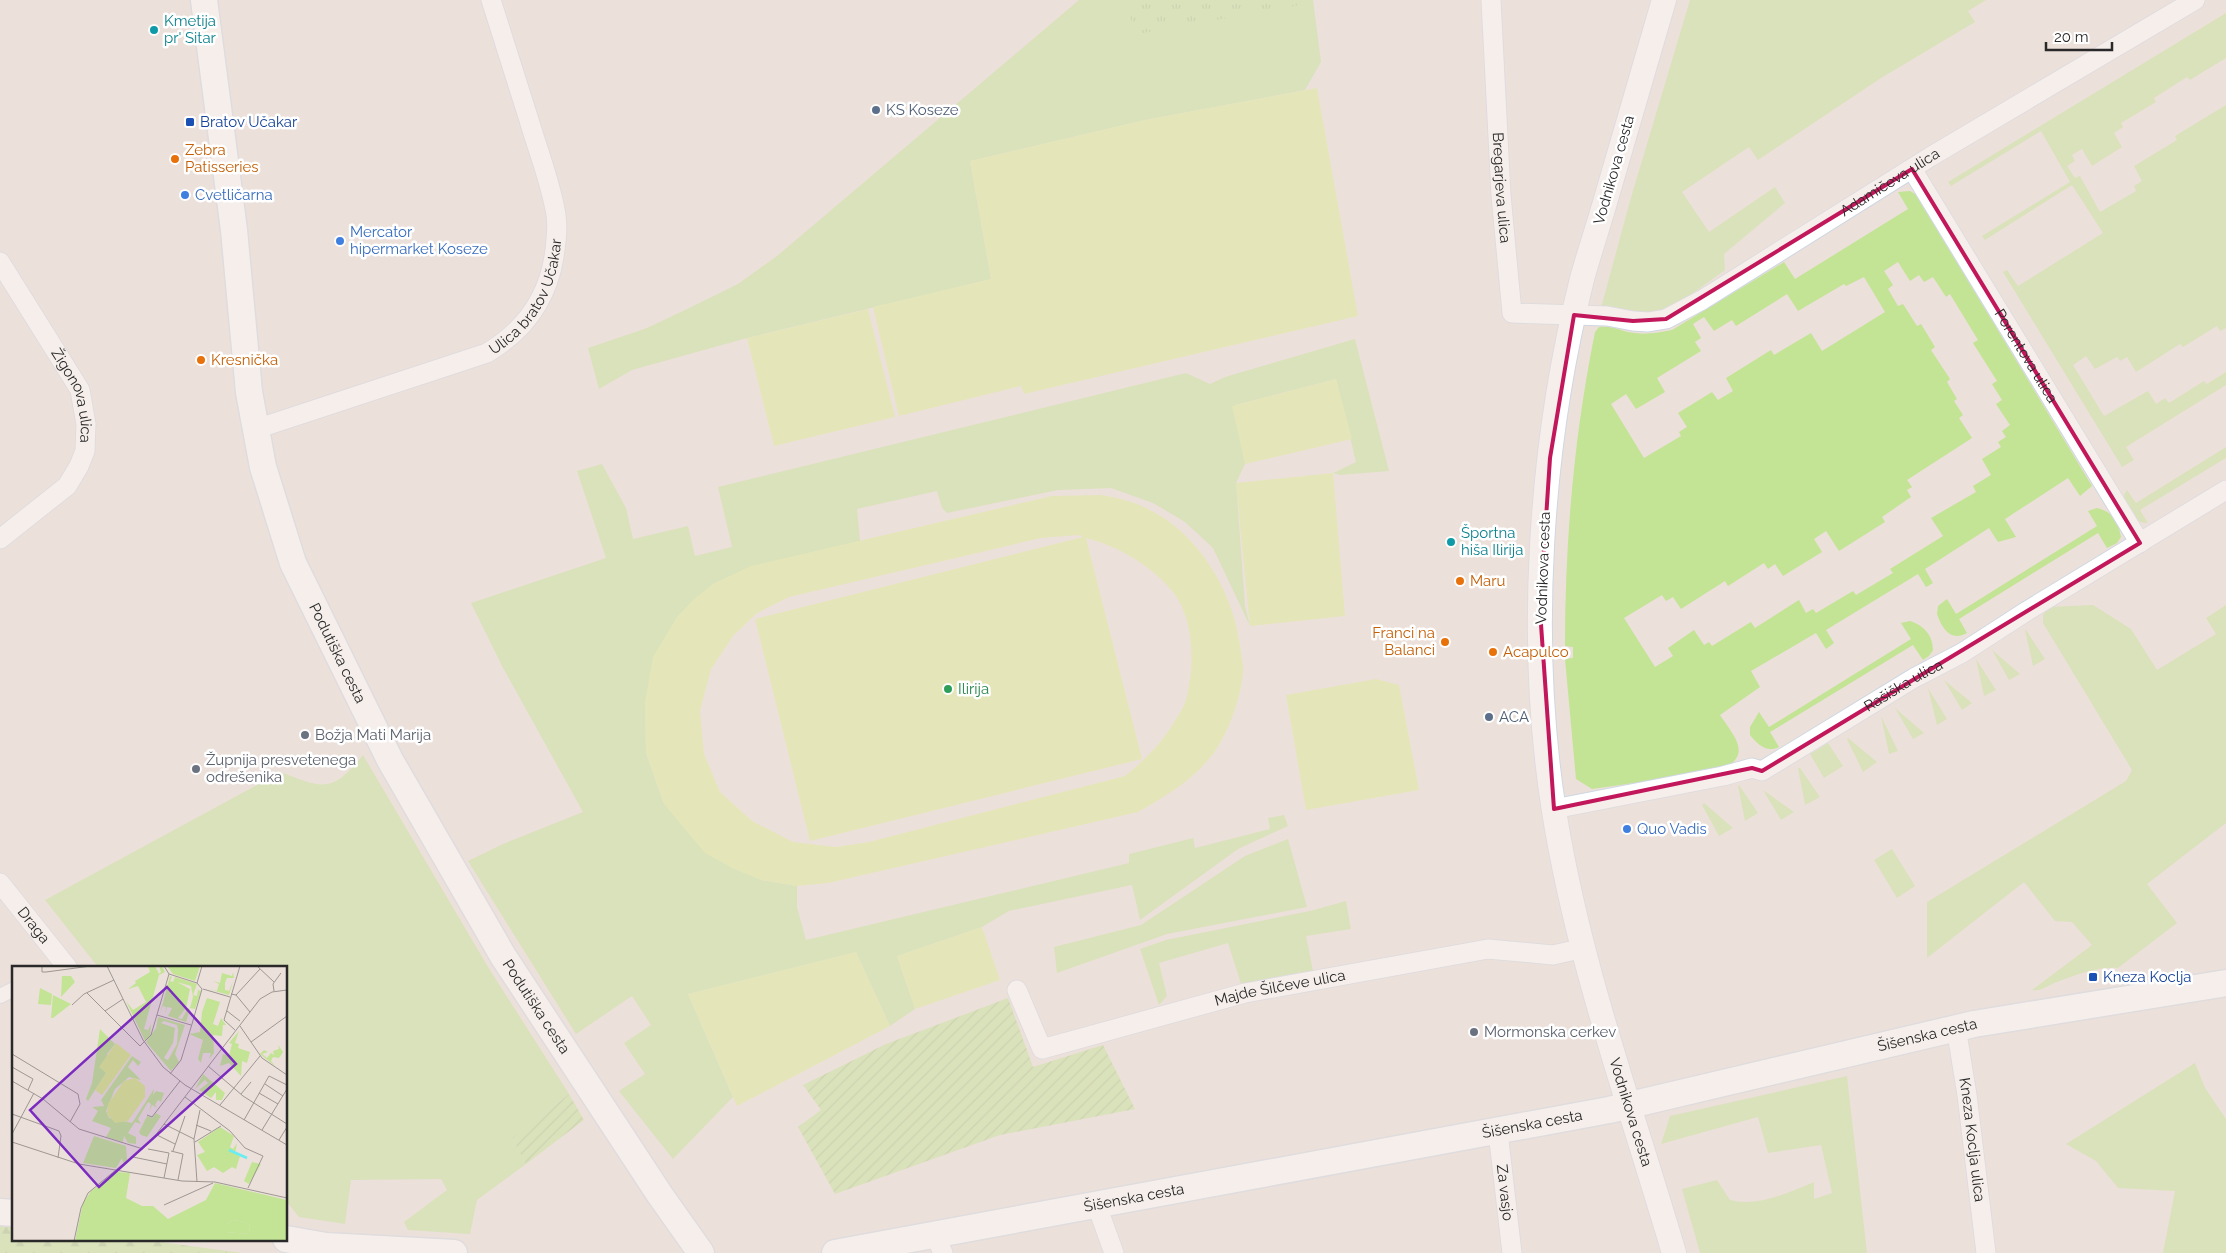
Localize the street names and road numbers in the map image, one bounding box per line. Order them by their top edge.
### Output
street label: Vodnikova cesta [1590,113,1638,227]
street label: Bregarjeva ulica [1489,132,1514,244]
street label: Adamičeva ulica [1837,144,1943,220]
street label: Ulica bratov Učakar [486,237,565,358]
street label: Porentova ulica [1991,306,2061,406]
street label: Žigonova ulica [47,345,95,443]
street label: Vodnikova cesta [1532,511,1554,625]
street label: Podutiška cesta [305,600,370,706]
street label: Rašiška ulica [1861,656,1946,715]
street label: Draga [14,903,54,947]
street label: Podutiška cesta [499,956,574,1057]
street label: Majde Šilčeve ulica [1213,966,1347,1010]
street label: Šišenska cesta [1875,1015,1979,1055]
street label: Vodnikova cesta [1606,1056,1656,1169]
street label: Kneza Koclja ulica [1955,1076,1989,1203]
street label: Šišenska cesta [1480,1106,1584,1142]
street label: Za vasjo [1493,1163,1517,1222]
street label: Šišenska cesta [1082,1180,1186,1216]

